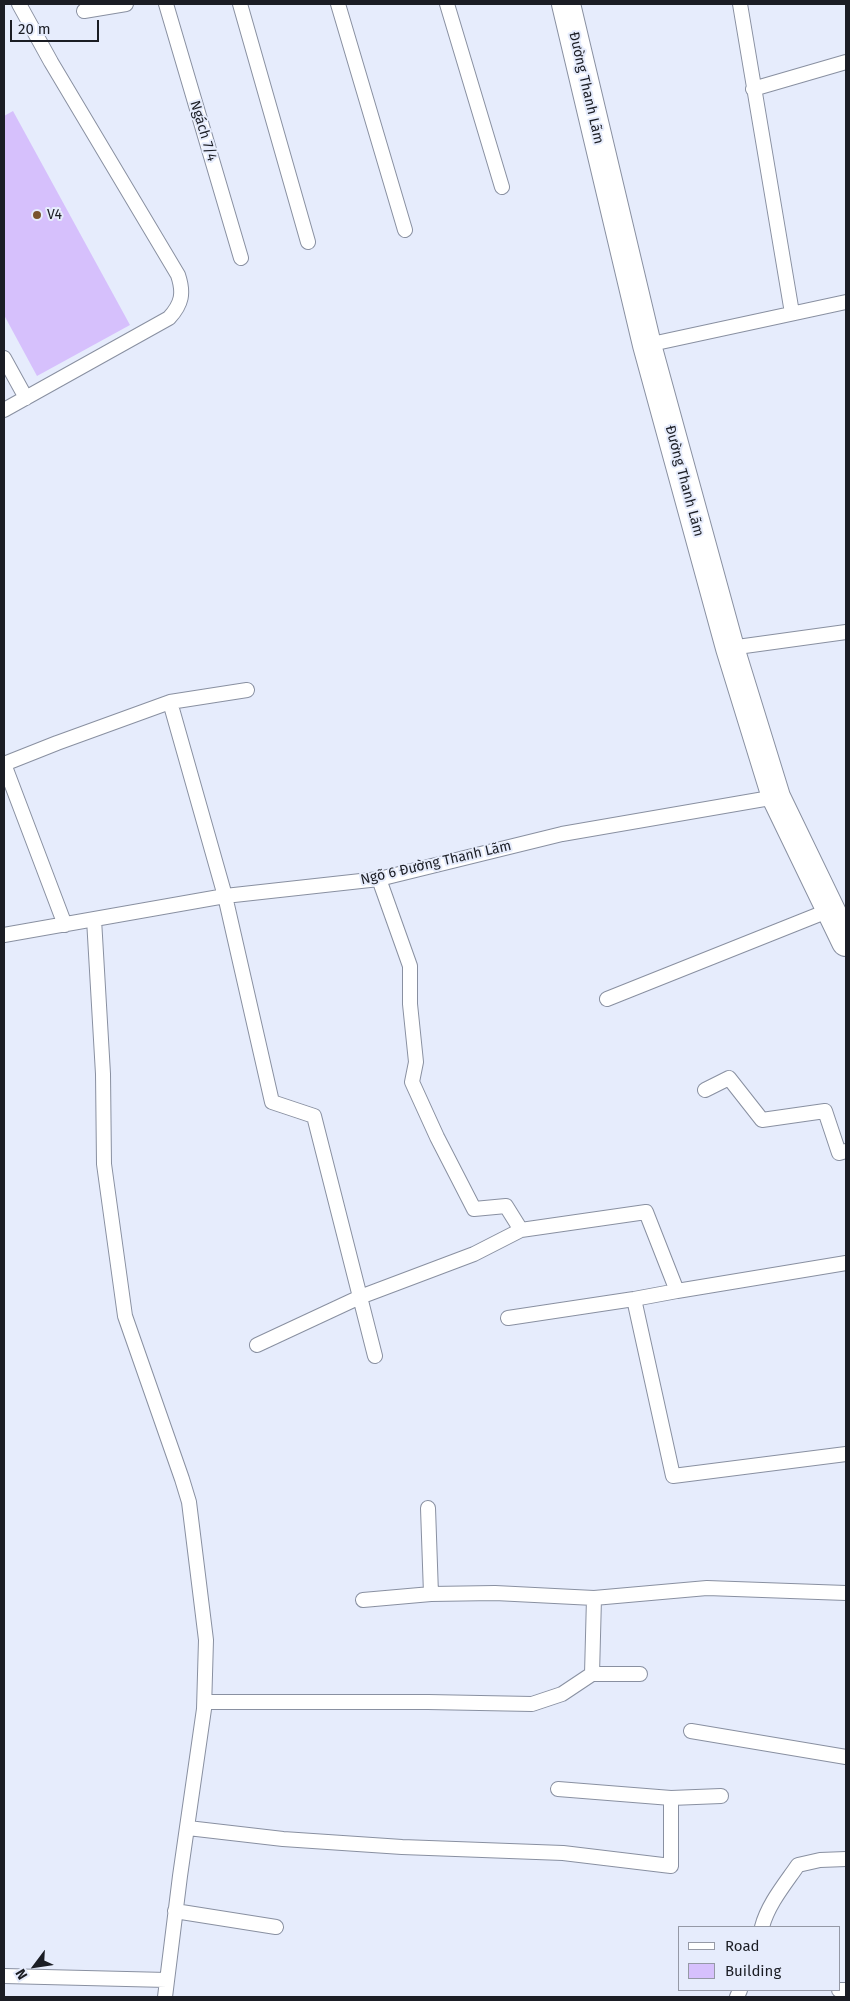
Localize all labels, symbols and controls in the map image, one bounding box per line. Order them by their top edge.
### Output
scale bar [12,10,101,42]
text: 20 m [18,20,51,38]
street label: Đường Thanh Lãm [565,30,607,146]
street label: Ngách 7/4 [186,99,220,163]
place label: V4 [47,207,62,223]
marker: V4 [31,209,43,221]
street label: Đường Thanh Lãm [661,424,707,538]
street label: Ngõ 6 Đường Thanh Lãm [359,837,513,889]
legend [678,1926,840,1991]
text: Road [725,1937,760,1955]
north arrow [10,1941,60,1991]
text: Building [725,1962,781,1980]
text: N [12,1966,31,1982]

